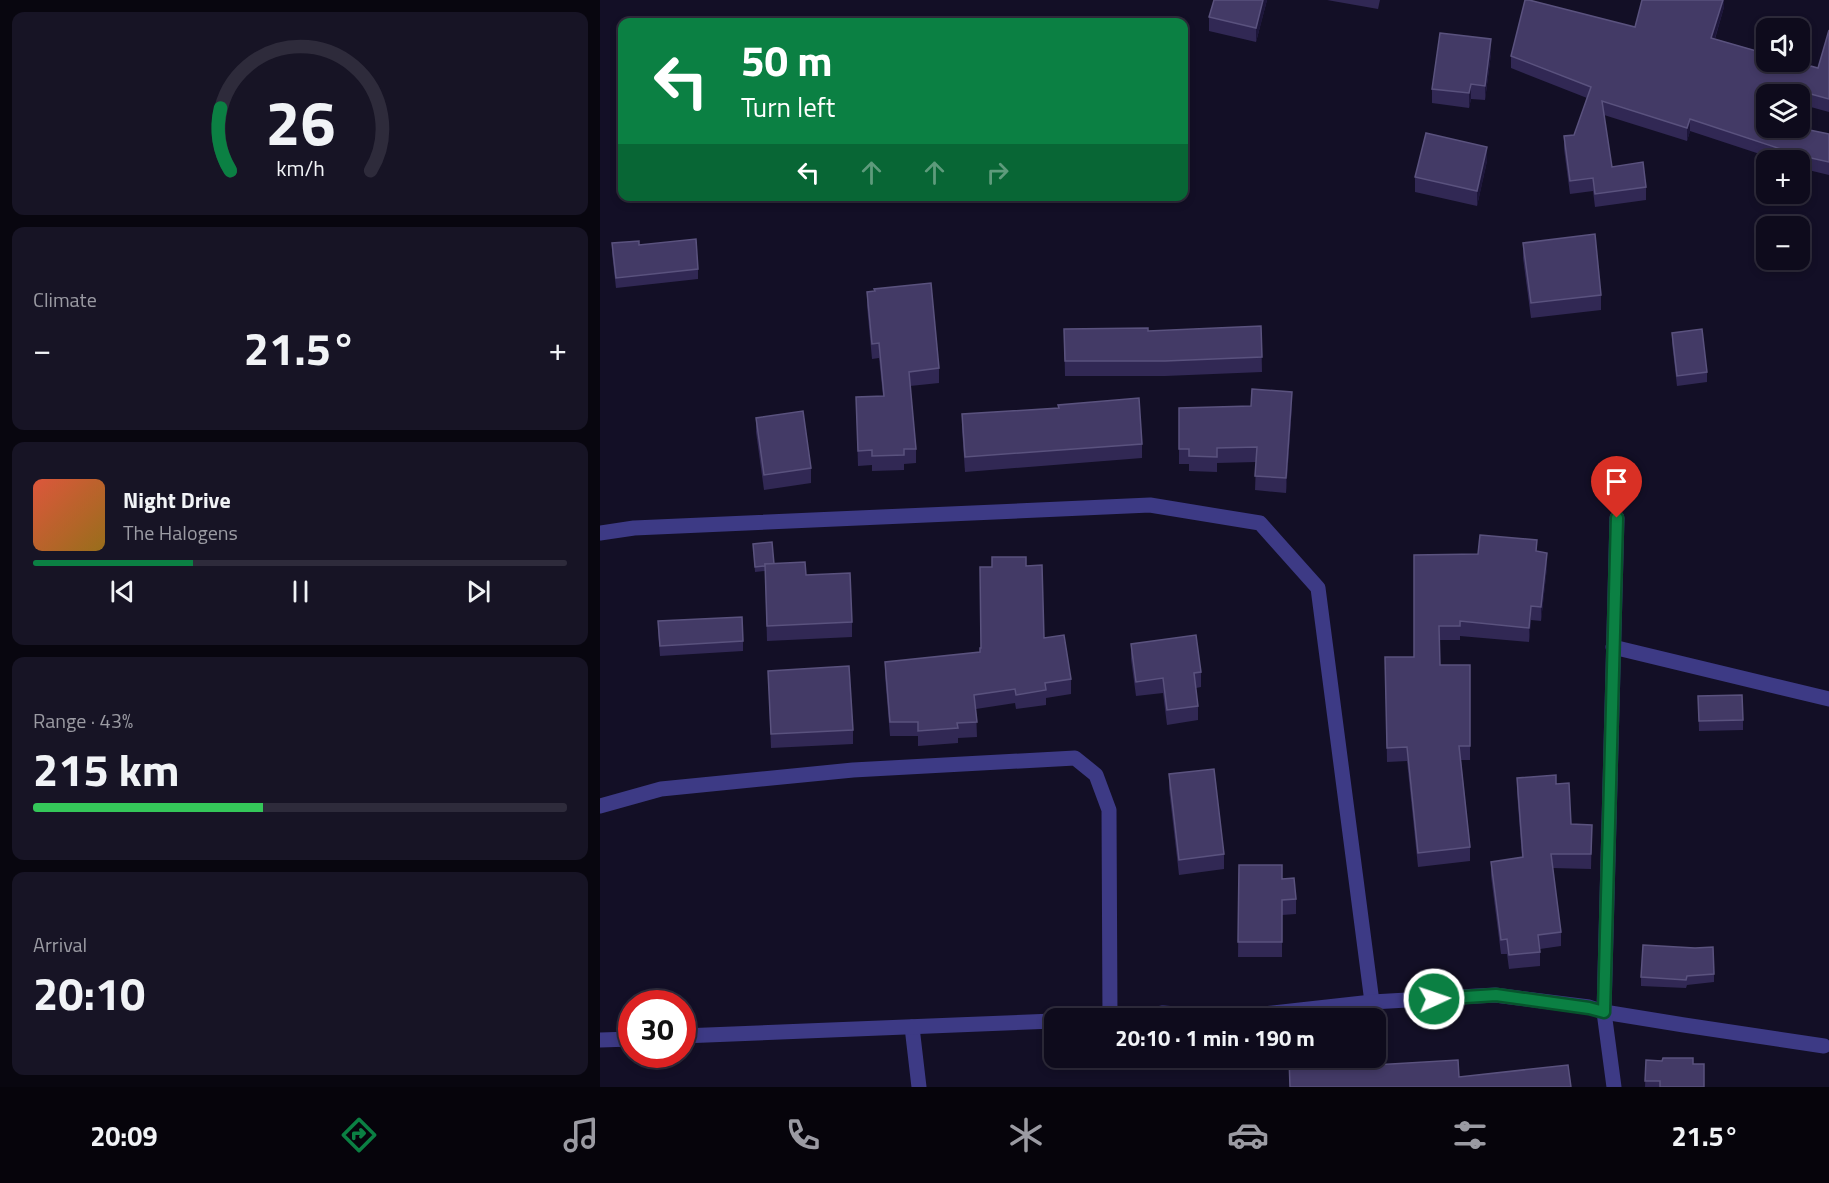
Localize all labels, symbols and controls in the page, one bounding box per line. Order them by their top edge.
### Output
map controls [1756,18,1810,270]
button: sound [1756,18,1810,72]
text: 50 m [741,28,833,92]
icon: left [642,42,720,120]
text: 26 [265,74,335,169]
button: layers [1756,84,1810,138]
text: Turn left [741,86,835,127]
button: + [1756,150,1810,204]
text: km/h [276,152,324,184]
icon: left [792,156,825,189]
icon: ahead [855,156,888,189]
icon: ahead [918,156,951,189]
icon: right [981,156,1014,189]
button: − [1756,216,1810,270]
text: Climate [33,284,97,315]
text: 21.5° [244,314,356,382]
text: − [33,324,51,374]
text: + [549,324,567,374]
pin [1591,456,1642,518]
icon: arrive [1600,465,1633,498]
text: Night Drive [123,483,231,517]
text: The Halogens [123,517,238,548]
icon: previous [106,575,139,608]
icon: pause [284,575,317,608]
icon: next [462,575,495,608]
text: Range · 43% [33,705,133,736]
text: 215 km [33,735,179,803]
text: Arrival [33,929,87,960]
text: 20:10 [33,959,145,1027]
position arrow [1402,967,1466,1031]
speed limit sign: 30 [618,990,696,1068]
text: 20:10 · 1 min · 190 m [1115,1021,1315,1055]
icon: directions [338,1114,380,1156]
icon: music [560,1114,602,1156]
icon: phone [782,1114,824,1156]
icon: climate [1005,1114,1047,1156]
icon: car [1227,1114,1269,1156]
icon: filters [1449,1114,1491,1156]
text: 20:09 [90,1115,158,1156]
text: 21.5° [1671,1115,1739,1156]

